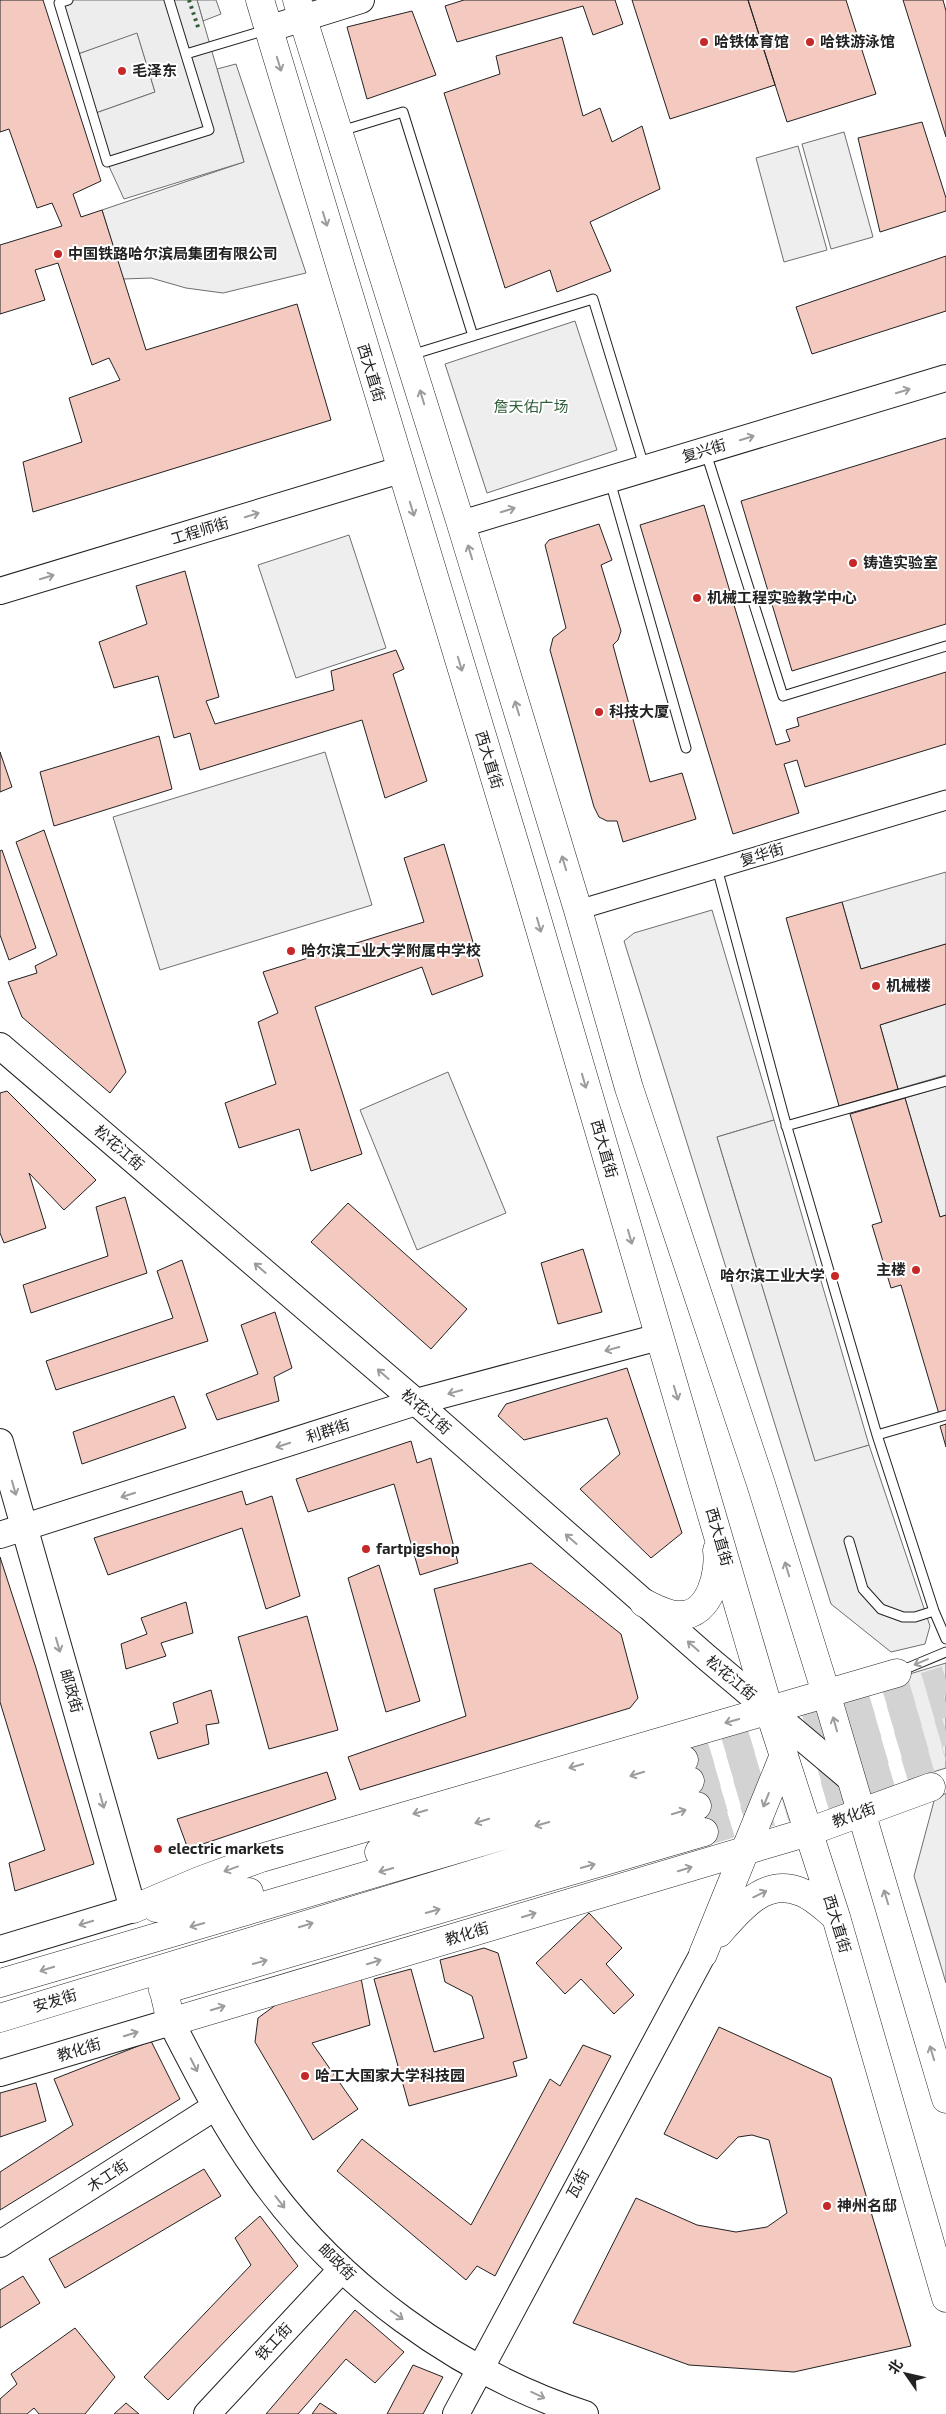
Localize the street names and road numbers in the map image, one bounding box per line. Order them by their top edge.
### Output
street label: 西大直街 [355,341,389,404]
street label: 复兴街 [680,435,728,465]
street label: 工程师街 [168,513,231,547]
street label: 西大直街 [473,728,507,791]
street label: 复华街 [738,839,786,869]
street label: 西大直街 [588,1117,622,1180]
street label: 松花江街 [91,1121,148,1174]
street label: 松花江街 [398,1385,455,1438]
street label: 利群街 [304,1415,352,1446]
street label: 西大直街 [703,1505,737,1568]
street label: 松花江街 [703,1651,760,1703]
street label: 邮政街 [57,1667,87,1715]
street label: 教化街 [829,1798,878,1830]
street label: 西大直街 [821,1892,855,1955]
street label: 教化街 [443,1918,491,1948]
street label: 安发街 [31,1985,79,2015]
street label: 教化街 [55,2034,103,2064]
street label: 木工街 [84,2155,131,2195]
street label: 瓦街 [562,2166,592,2201]
street label: 邮政街 [315,2239,360,2284]
street label: 铁工街 [251,2319,295,2364]

